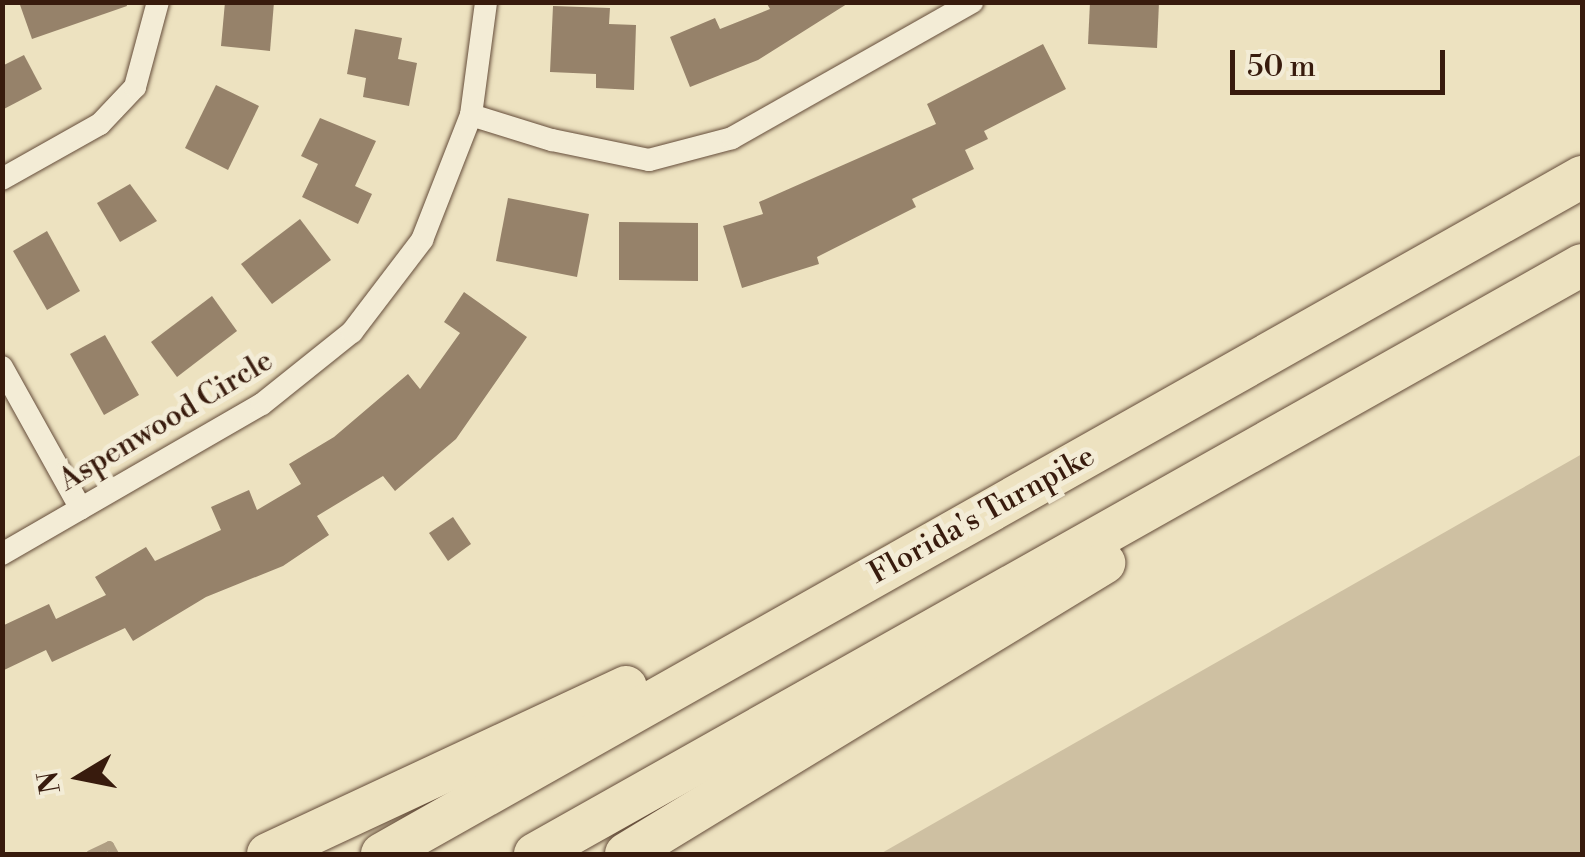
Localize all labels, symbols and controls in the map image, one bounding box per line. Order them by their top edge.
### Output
scale bar [1235,30,1450,92]
text: 50 m [1247,48,1316,86]
street label: Aspenwood Circle [52,343,280,499]
street label: Florida's Turnpike [863,438,1101,592]
north arrow [30,727,130,827]
text: N [31,768,69,796]

